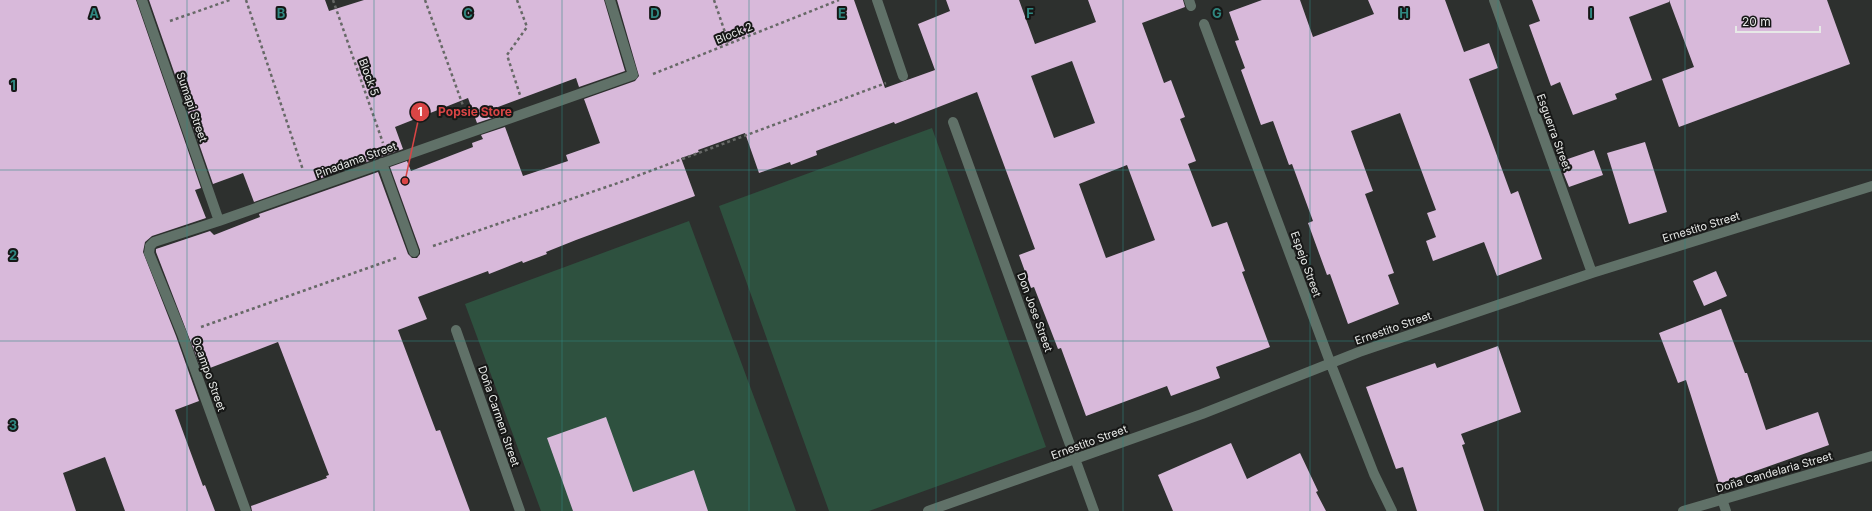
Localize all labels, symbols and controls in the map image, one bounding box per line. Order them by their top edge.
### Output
text: A [89,5,99,21]
text: B [277,5,286,21]
text: C [463,5,473,21]
text: D [650,5,660,21]
text: E [838,5,846,21]
text: F [1026,5,1034,21]
text: G [1212,5,1222,21]
text: H [1399,5,1409,21]
text: I [1589,5,1593,21]
scale bar [1736,8,1820,34]
text: 20 m [1742,14,1771,29]
street label: Block 2 [713,19,755,47]
street label: Block 5 [356,56,382,98]
street label: Sumapi Street [174,70,211,144]
text: 1 [10,77,16,93]
street label: Esguerra Street [1534,92,1575,173]
callout: Popsie Store [410,100,520,124]
text: 1 [417,104,423,119]
text: Popsie Store [438,104,512,119]
street label: Pinadama Street [314,139,399,181]
street label: Ernestito Street [1661,208,1742,245]
street label: Espejo Street [1288,229,1325,299]
text: 2 [9,247,17,263]
street label: Don Jose Street [1014,270,1056,354]
street label: Ernestito Street [1353,308,1434,348]
street label: Ocampo Street [189,335,229,413]
street label: Doña Carmen Street [475,364,523,469]
text: 3 [9,417,17,433]
street label: Ernestito Street [1049,422,1129,462]
street label: Doña Candelaria Street [1714,449,1834,495]

